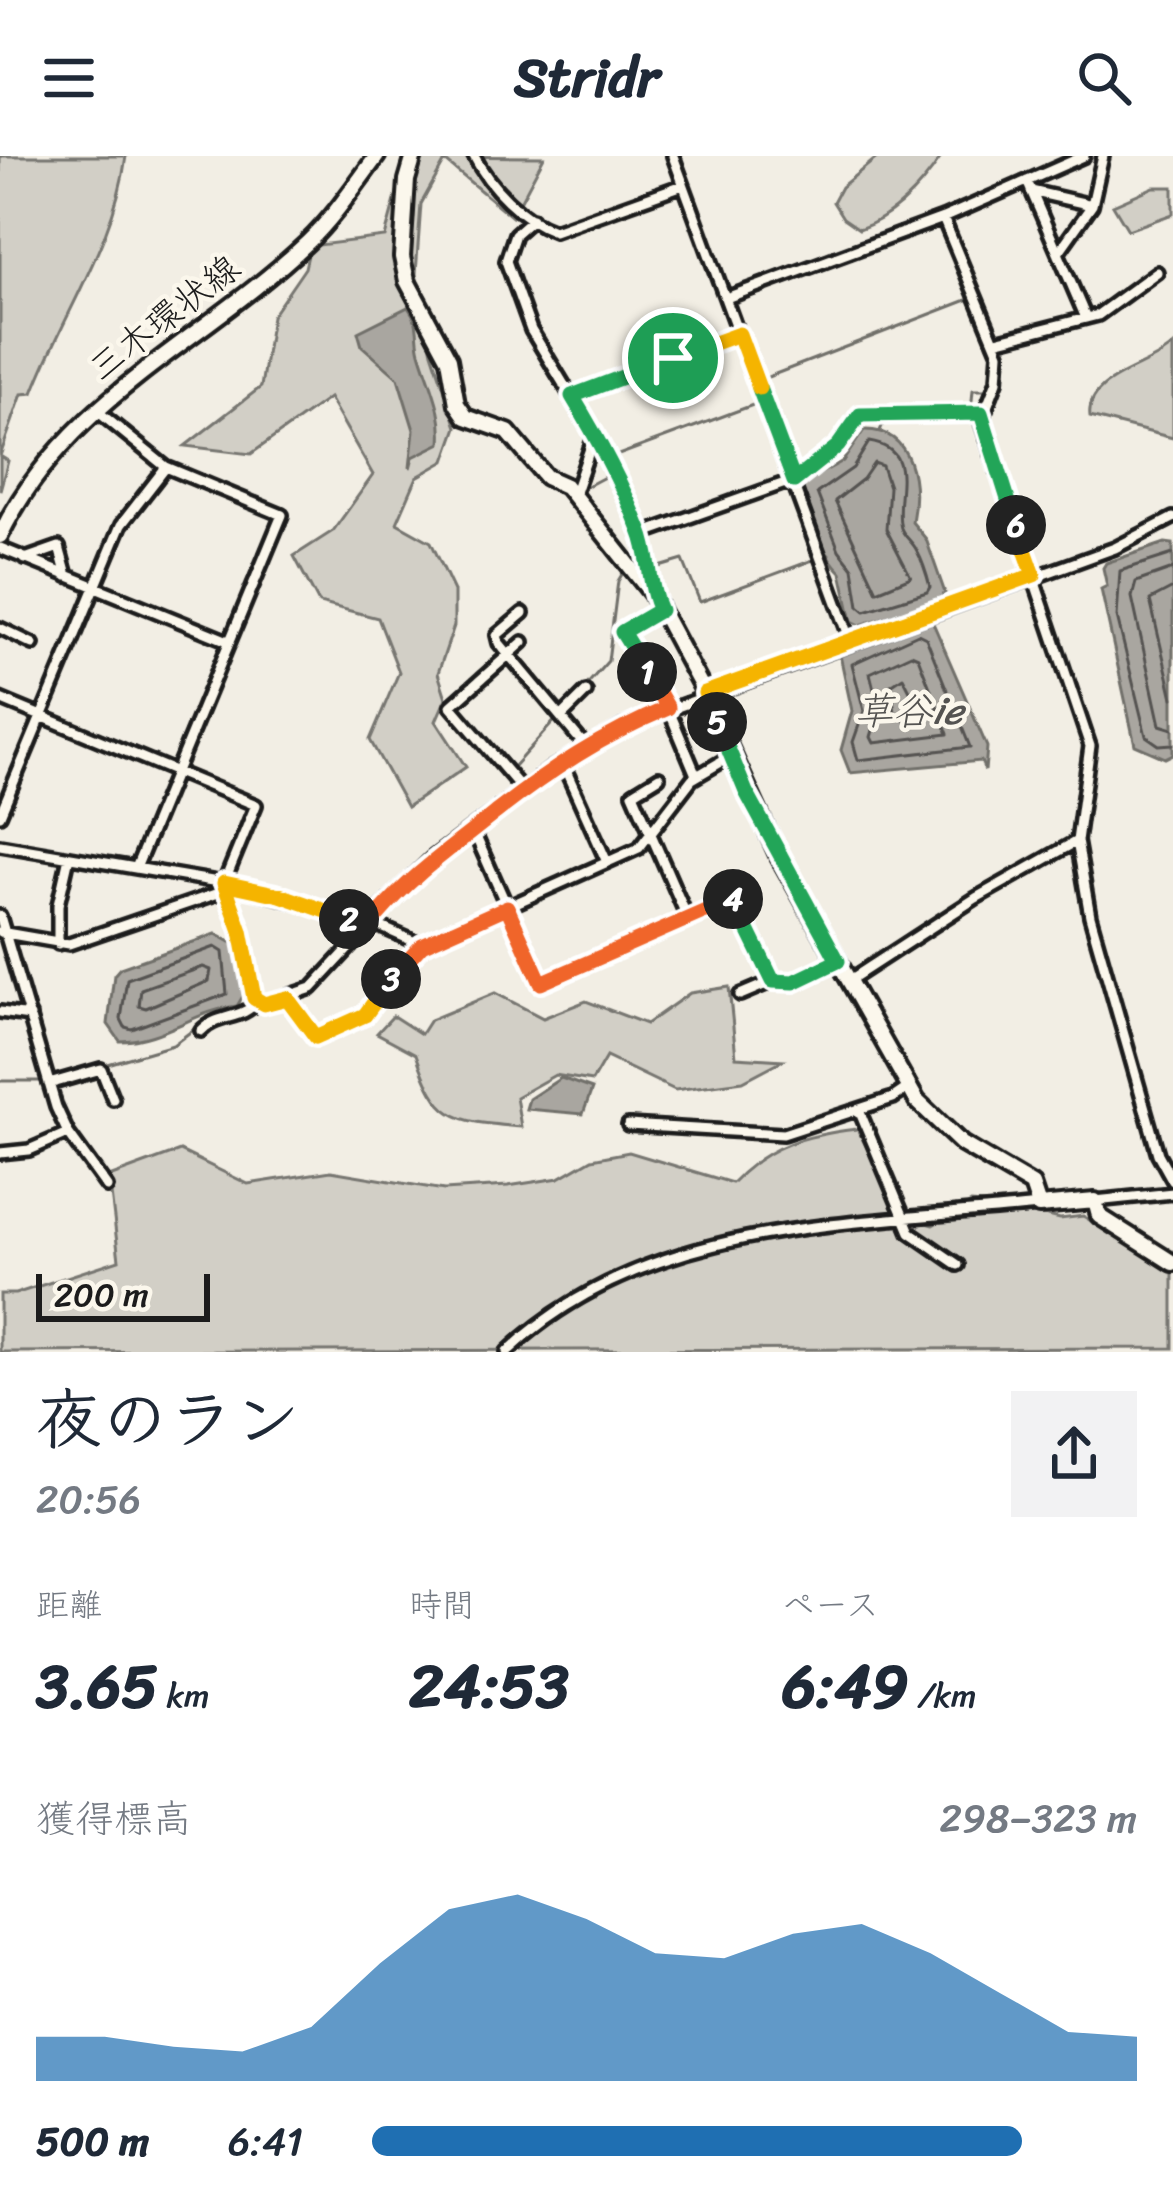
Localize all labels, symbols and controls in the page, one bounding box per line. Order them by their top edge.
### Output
text: Stridr [514,30,659,126]
icon: menu [36,45,102,111]
icon: search [1071,45,1137,111]
street label: 三木環状線 [73,237,255,399]
pin [622,307,724,409]
icon: arrive [640,325,706,391]
pin: 6 [986,495,1046,555]
text: 6 [1007,496,1025,554]
pin: 1 [617,642,677,702]
text: 1 [640,643,654,701]
water label: 草谷ie [855,676,967,745]
pin: 5 [687,692,747,752]
text: 5 [707,693,727,751]
pin: 4 [703,869,763,929]
text: 4 [723,870,743,928]
pin: 2 [319,889,379,949]
text: 2 [339,890,359,948]
pin: 3 [361,949,421,1009]
text: 3 [382,950,400,1008]
text: 200 m [54,1266,149,1324]
scale bar [36,1268,210,1321]
text: 夜のラン [36,1361,300,1478]
button: share [1011,1391,1137,1517]
text: 20:56 [36,1465,141,1534]
text: 距離 [36,1576,102,1634]
text: 時間 [409,1576,475,1634]
text: ペース [782,1576,879,1634]
text: 3.65 [36,1634,158,1740]
text: 24:53 [409,1634,569,1740]
text: 6:49 [782,1634,909,1740]
text: km [158,1667,209,1725]
text: /km [909,1667,976,1725]
text: 獲得標高 [36,1784,192,1853]
text: 298–323 m [940,1784,1137,1853]
text: 500 m [36,2107,149,2176]
text: 6:41 [228,2107,303,2176]

